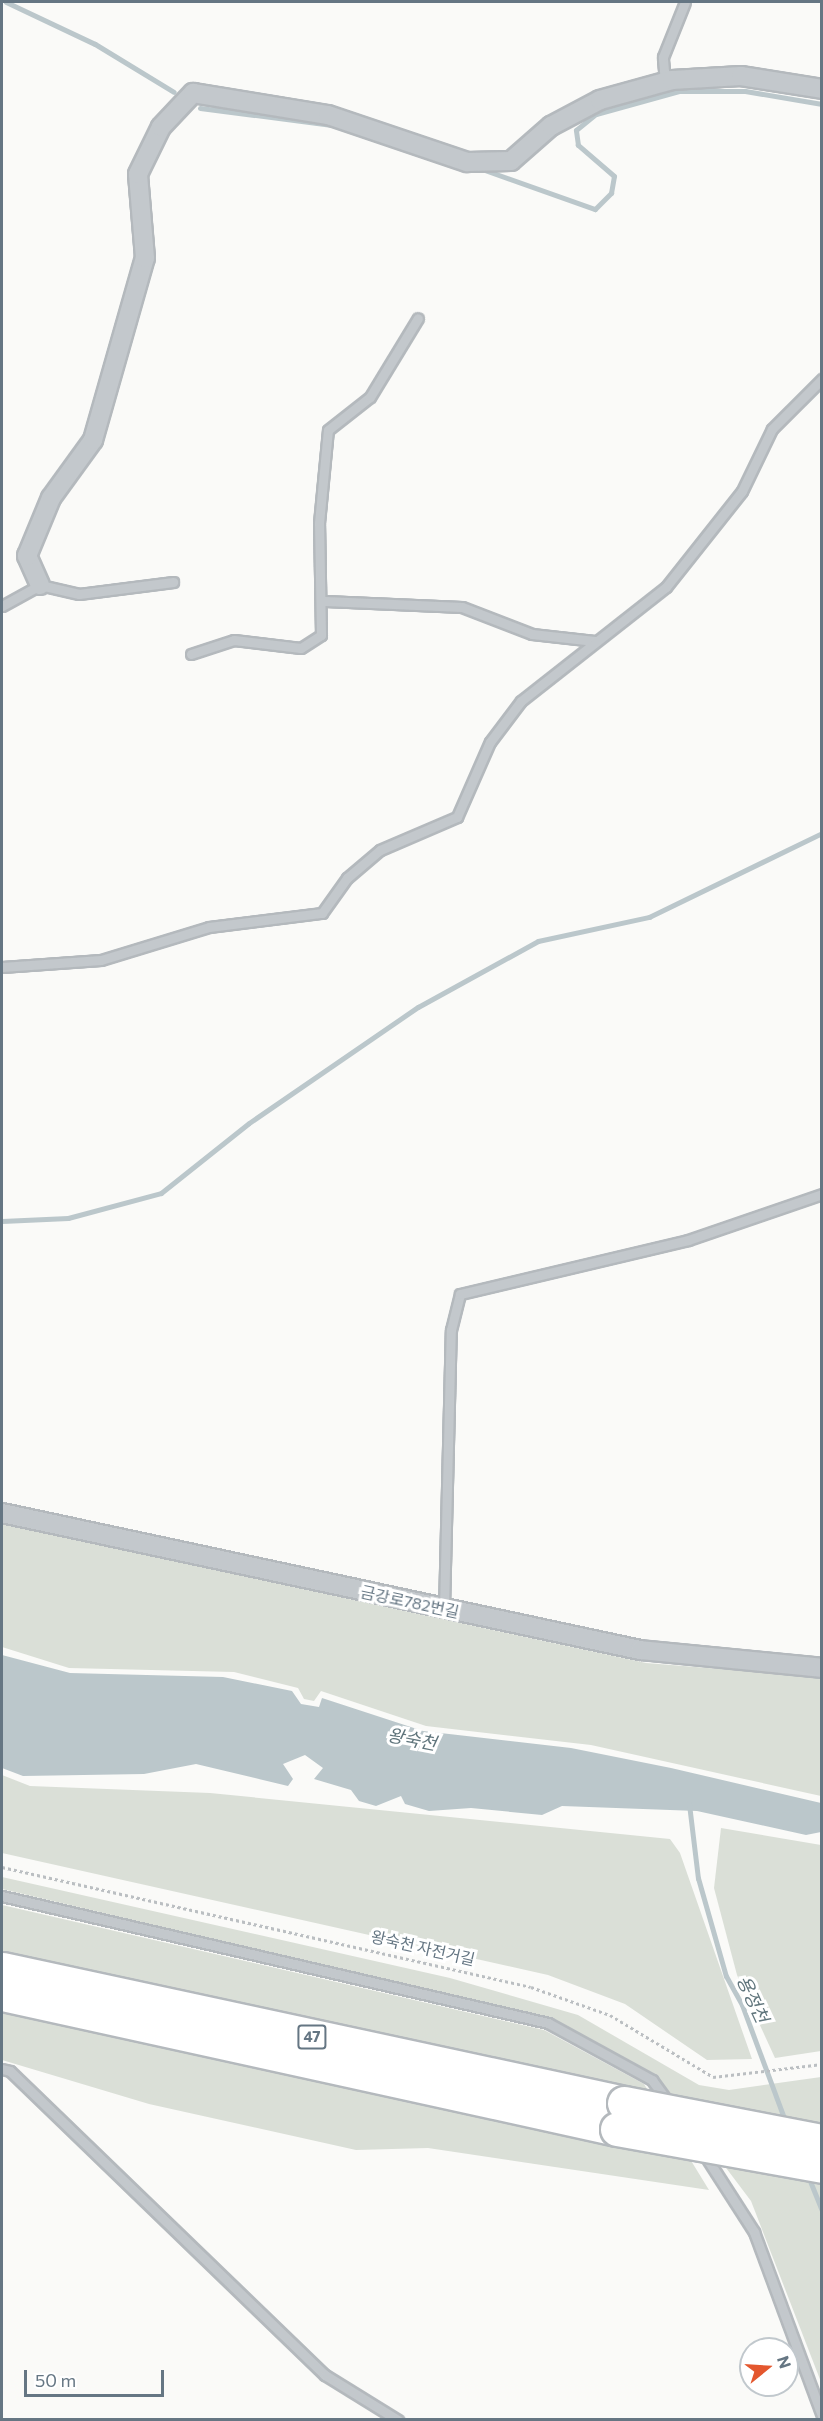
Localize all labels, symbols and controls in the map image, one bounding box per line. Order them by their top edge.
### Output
street label: 금강로782번길 [359,1582,461,1622]
water label: 왕숙천 [386,1724,438,1754]
street label: 왕숙천 자전거길 [369,1927,477,1969]
water label: 용정천 [733,1972,773,2026]
road number: 47 [297,2025,327,2049]
north arrow [739,2337,799,2397]
text: N [774,2353,796,2371]
scale bar [27,2358,166,2396]
text: 50 m [35,2369,76,2391]

